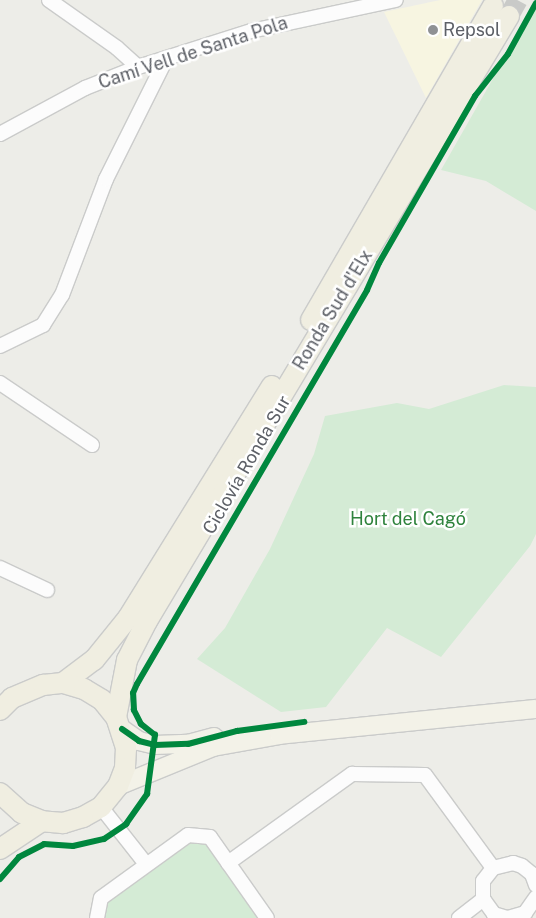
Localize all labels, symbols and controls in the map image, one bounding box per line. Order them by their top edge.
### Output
street label: Camí Vell de Santa Pola [95,12,291,94]
place label: Repsol [443,19,500,41]
marker: Repsol [427,24,439,36]
street label: Ronda Sud d'Elx [289,246,377,374]
street label: Ciclovía Ronda Sur [199,392,295,538]
park label: Hort del Cagó [350,508,466,530]

